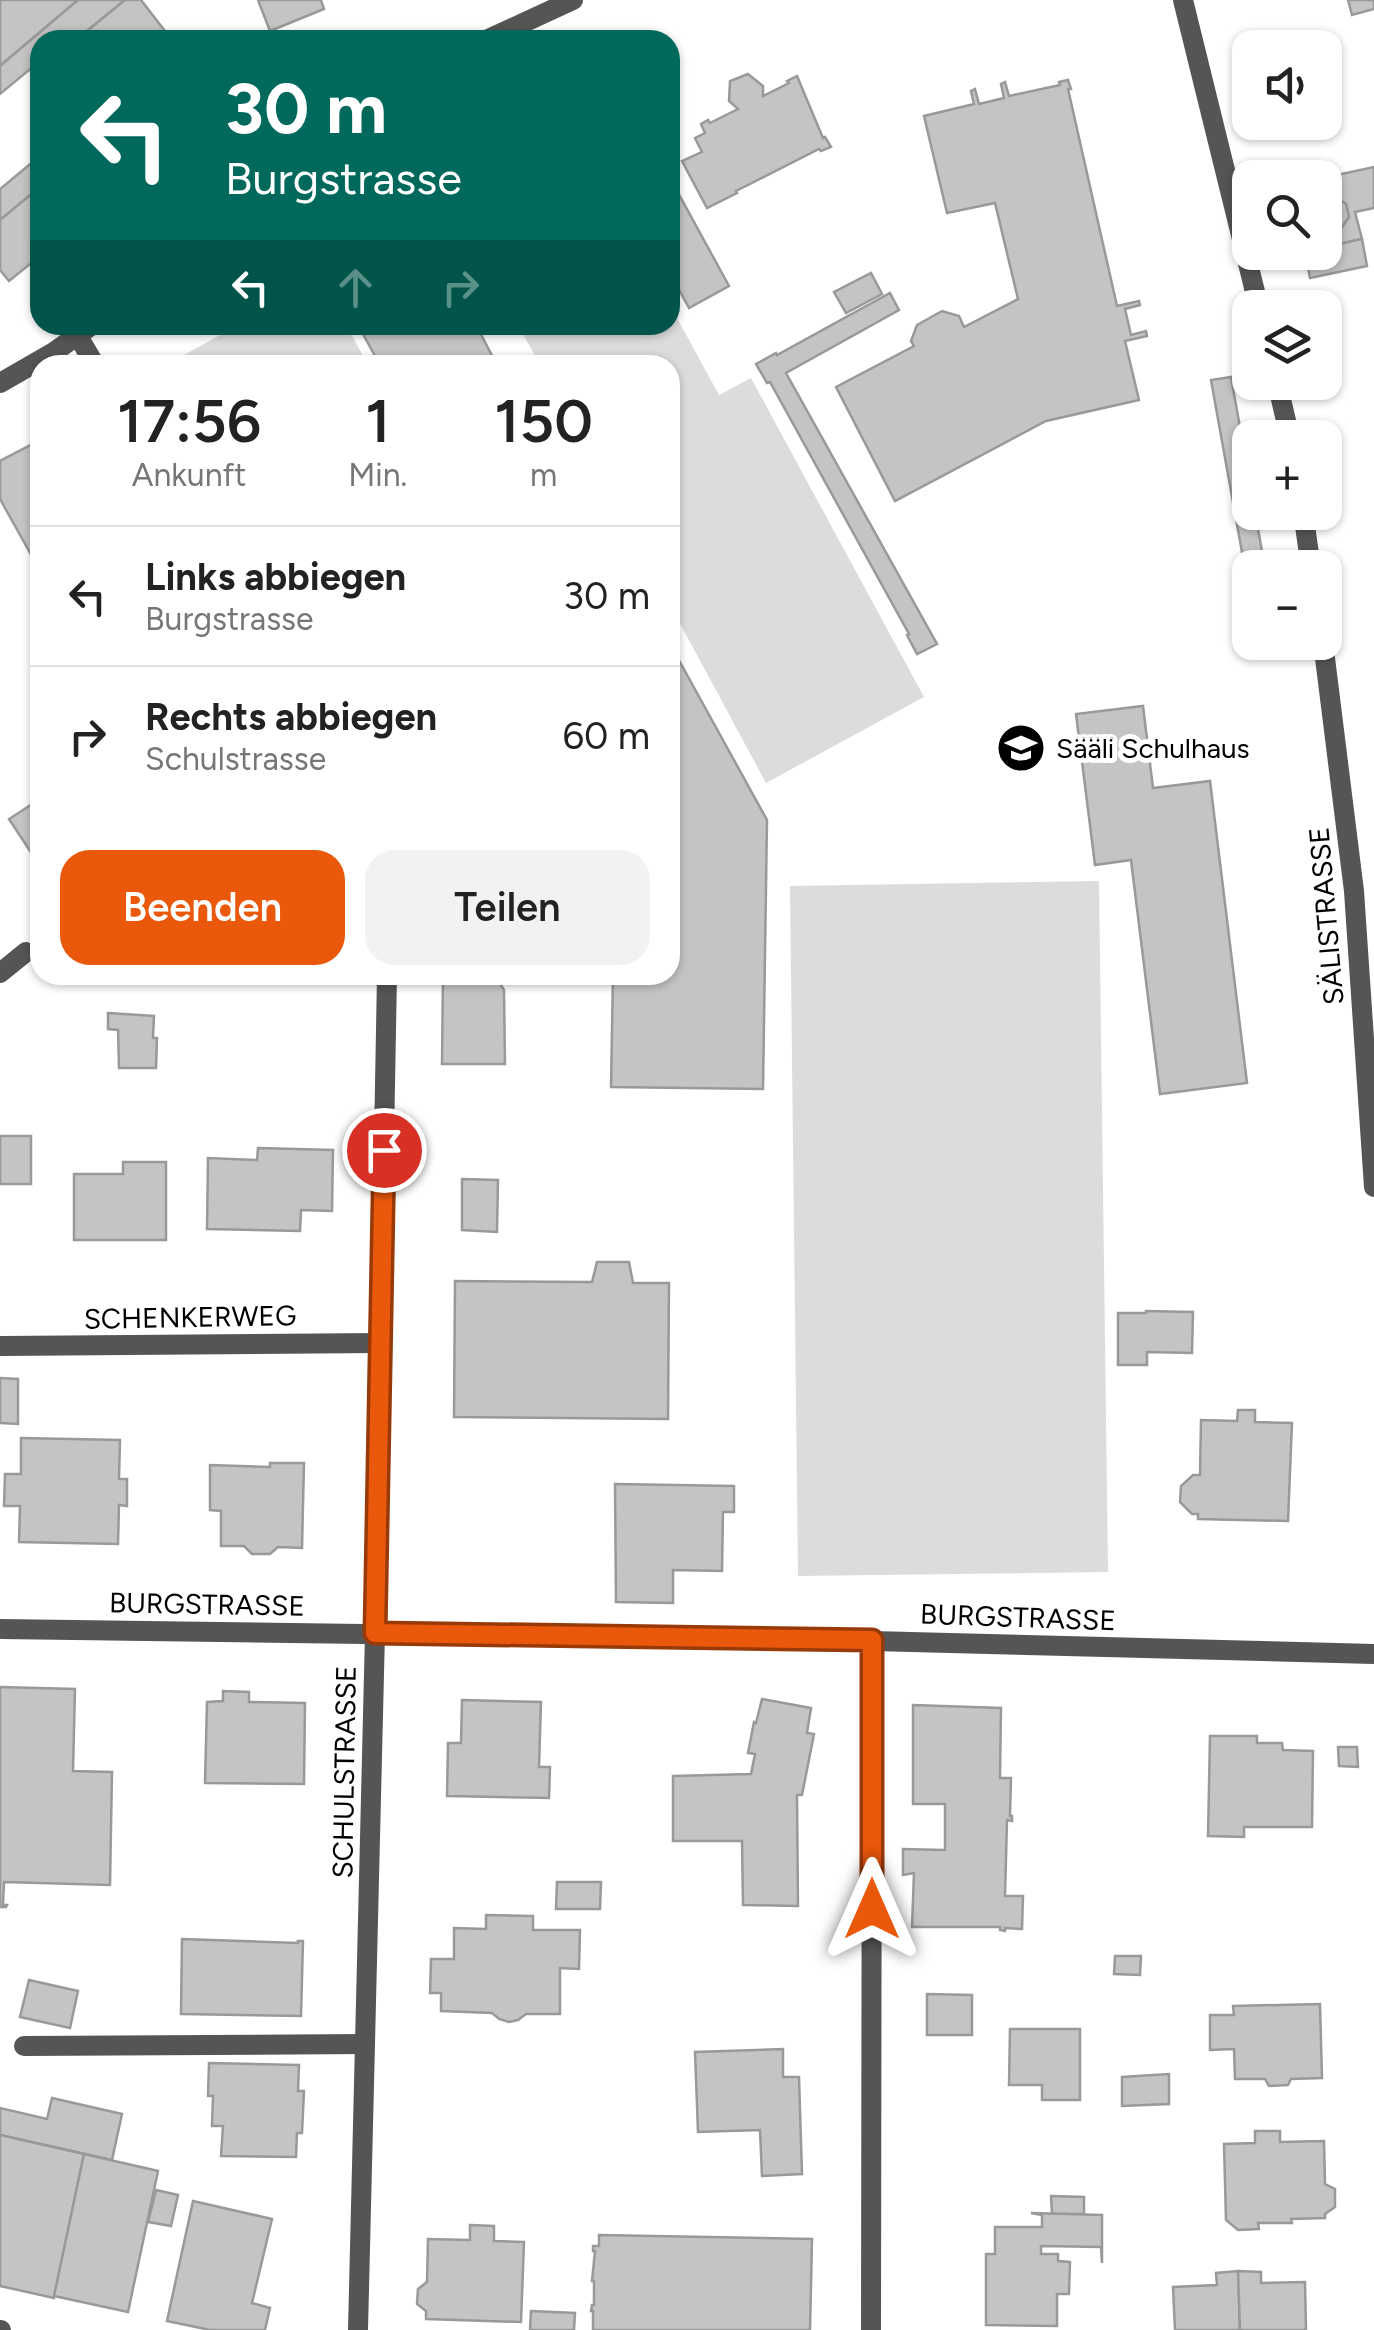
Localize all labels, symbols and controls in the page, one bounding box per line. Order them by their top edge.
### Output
map controls [1232,30,1342,660]
button: sound [1232,30,1342,140]
text: 30 m [225,66,387,151]
icon: left [60,70,190,200]
text: Burgstrasse [225,151,462,205]
button: search [1232,160,1342,270]
icon: left [223,260,278,315]
icon: ahead [328,260,383,315]
icon: right [433,260,488,315]
button: layers [1232,290,1342,400]
text: 17:56 [117,385,261,457]
text: 1 [365,385,390,457]
text: 150 [494,385,593,457]
button: + [1232,420,1342,530]
text: Ankunft [132,456,246,494]
text: Min. [348,456,407,494]
text: m [530,456,557,494]
button: − [1232,550,1342,660]
text: Links abbiegen [145,554,406,600]
icon: left [60,569,115,624]
text: 30 m [563,573,650,619]
text: Burgstrasse [145,600,313,638]
text: Rechts abbiegen [145,694,437,740]
icon: right [60,709,115,764]
text: 60 m [562,713,650,759]
school or university icon: Sääli Schulhaus [995,722,1047,774]
place label: Sääli Schulhaus [1056,731,1250,765]
text: Schulstrasse [145,740,326,778]
street label: SÄLISTRASSE [1301,826,1351,1006]
button: Beenden [60,850,345,965]
button: Teilen [365,850,650,965]
pin [342,1108,427,1193]
icon: arrive [357,1123,412,1178]
street label: SCHENKERWEG [83,1298,297,1336]
street label: BURGSTRASSE [109,1585,305,1623]
street label: BURGSTRASSE [920,1597,1116,1637]
street label: SCHULSTRASSE [325,1665,363,1879]
position arrow [820,1857,924,1961]

